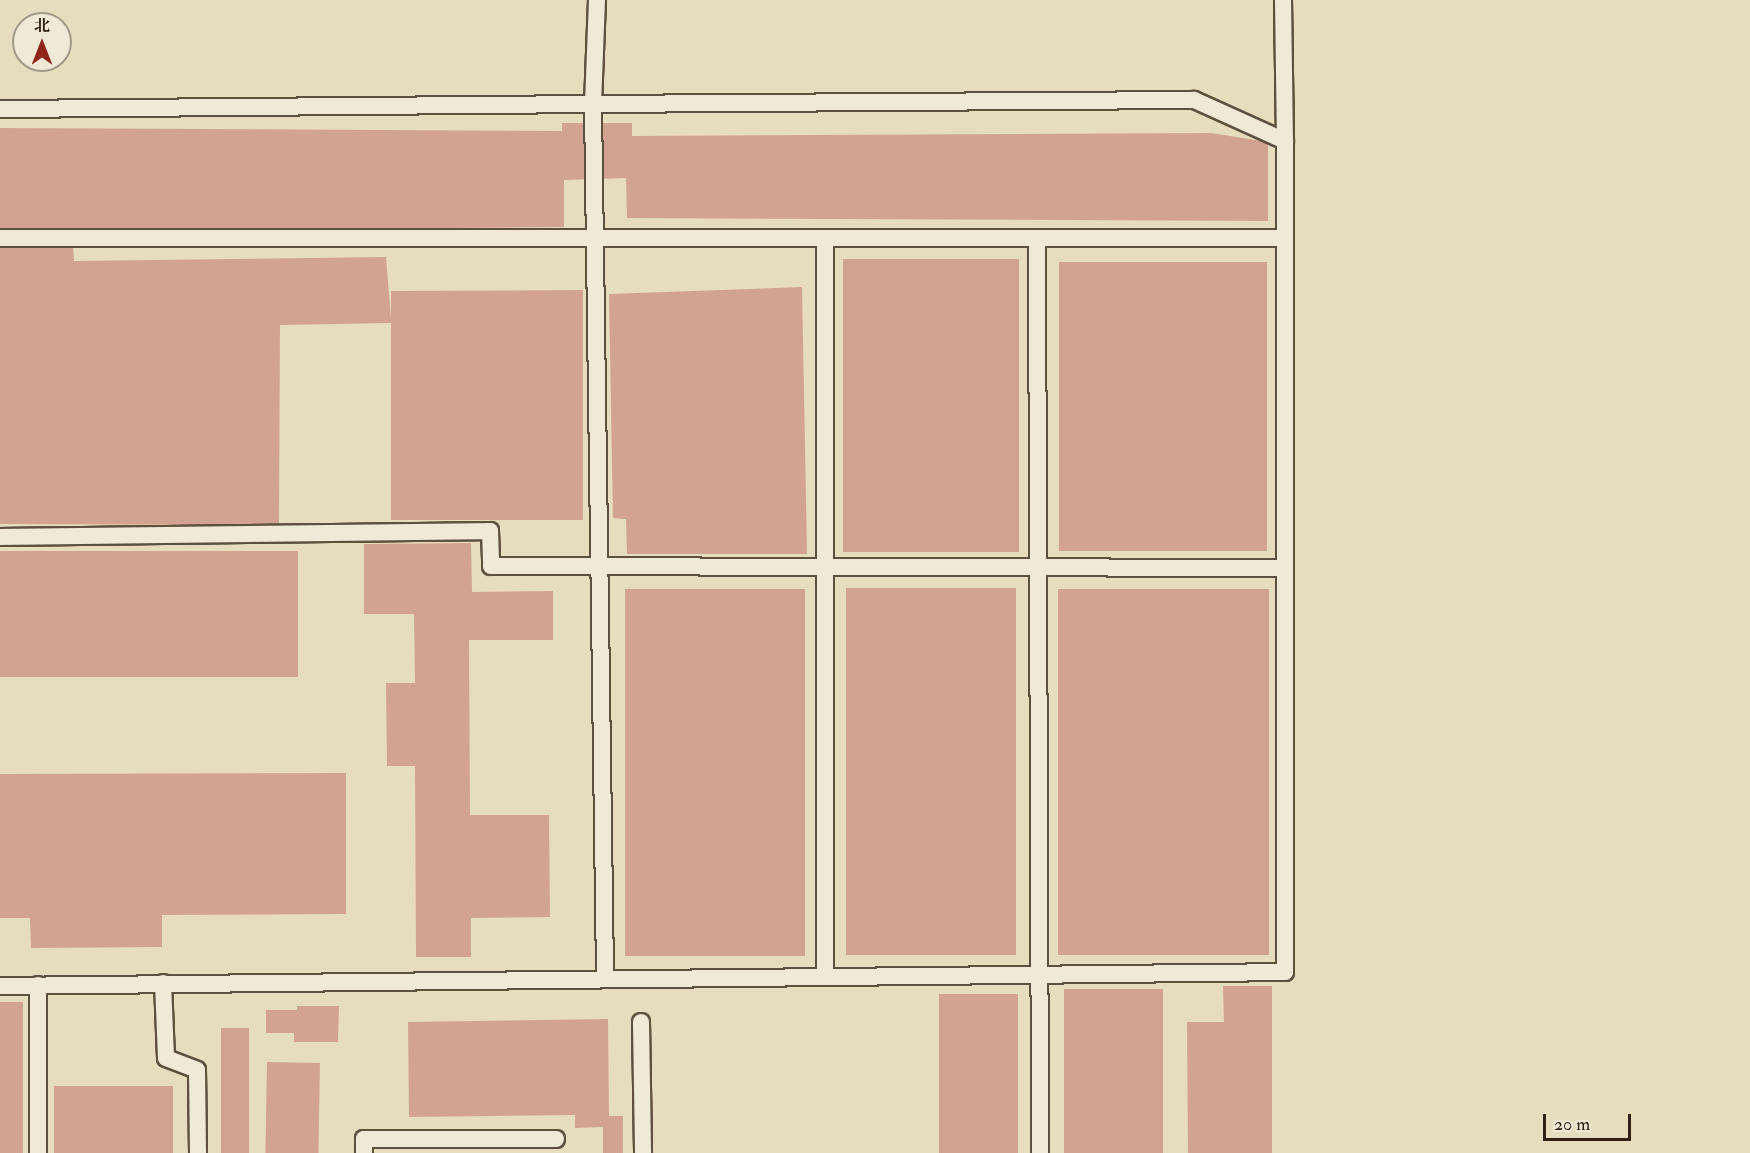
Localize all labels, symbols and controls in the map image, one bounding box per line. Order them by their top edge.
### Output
north arrow [12,12,72,72]
text: 北 [34,16,50,36]
scale bar [1546,1102,1634,1140]
text: 20 m [1554,1113,1590,1136]

